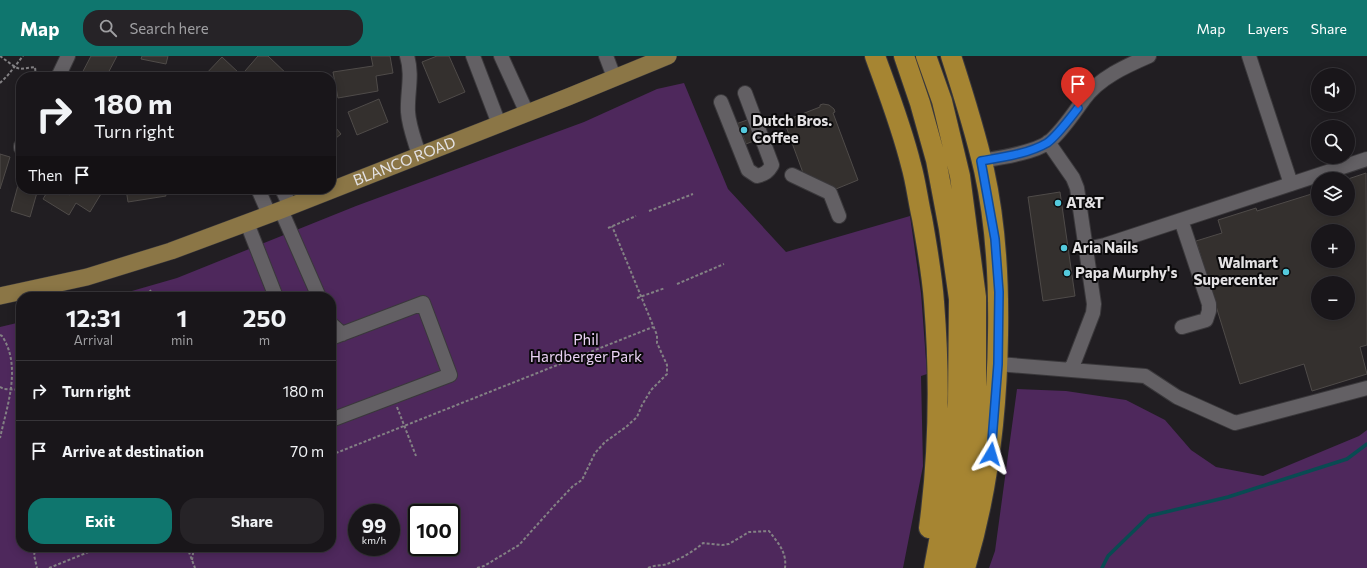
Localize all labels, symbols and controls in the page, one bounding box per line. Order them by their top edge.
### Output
search box [83,10,363,46]
text: Map [20,17,59,40]
icon: search [97,17,119,39]
text: Search here [129,19,209,37]
text: Map [1197,20,1225,37]
text: Layers [1247,20,1289,37]
text: Share [1311,20,1347,37]
pin [1061,67,1095,108]
map controls [1311,68,1355,320]
button: sound [1311,68,1355,112]
icon: arrive [1067,73,1089,95]
text: 180 m [94,86,172,120]
icon: right [28,88,80,140]
place label: Dutch Bros. Coffee [752,111,832,146]
text: Turn right [94,120,174,142]
button: search [1311,120,1355,164]
marker: Dutch Bros. Coffee [739,125,749,135]
street label: BLANCO ROAD [350,132,458,189]
icon: arrive [71,164,93,186]
text: Then [28,166,63,184]
button: layers [1311,172,1355,216]
place label: AT&T [1066,193,1104,211]
marker: AT&T [1053,198,1063,208]
button: + [1311,224,1355,268]
place label: Aria Nails [1072,238,1138,256]
marker: Aria Nails [1059,243,1069,253]
place label: Walmart Supercenter [1193,253,1278,288]
place label: Papa Murphy's [1075,263,1177,281]
marker: Walmart Supercenter [1281,267,1291,277]
marker: Papa Murphy's [1062,268,1072,278]
button: − [1311,276,1355,320]
text: 12:31 [66,303,121,332]
text: 1 [177,303,187,332]
text: 250 [243,303,286,332]
park label: Phil Hardberger Park [530,330,642,365]
text: Arrival [74,332,113,348]
text: min [171,332,193,348]
text: m [259,332,270,348]
icon: right [28,380,50,402]
text: Turn right [62,382,131,400]
text: 180 m [283,382,324,400]
position arrow [970,433,1012,475]
icon: arrive [28,440,50,462]
text: Arrive at destination [62,442,204,460]
text: 70 m [290,442,324,460]
button: Exit [28,498,172,544]
button: Share [180,498,324,544]
speed limit sign: 100 [408,504,460,556]
text: 99 [362,513,386,537]
text: km/h [362,534,386,546]

